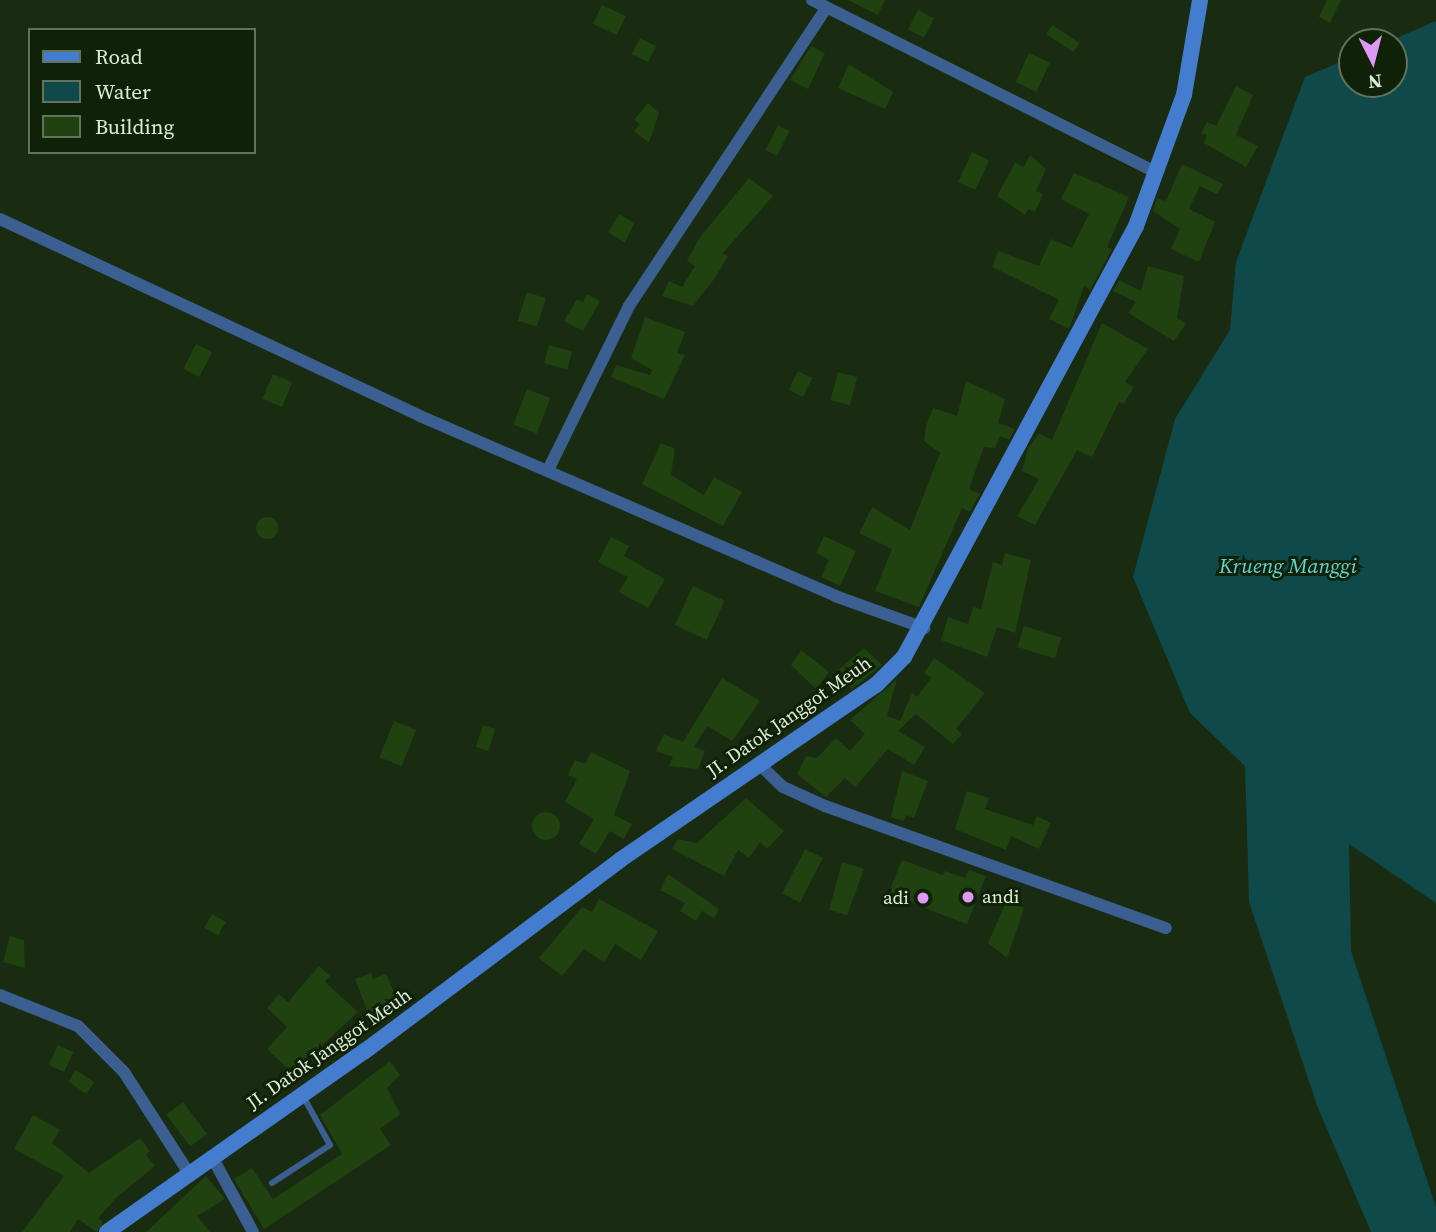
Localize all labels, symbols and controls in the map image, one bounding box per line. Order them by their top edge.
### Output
legend [28,28,256,154]
north arrow [1338,28,1408,98]
text: Road [95,42,143,71]
text: N [1367,68,1383,96]
text: Water [95,77,151,106]
text: Building [95,112,174,141]
water label: Krueng Manggi [1219,553,1357,579]
street label: JI. Datok Janggot Meuh [702,652,876,782]
place label: andi [982,886,1020,908]
place label: adi [883,887,909,909]
marker: andi [960,889,976,905]
marker: adi [915,890,931,906]
street label: JI. Datok Janggot Meuh [242,984,416,1114]

